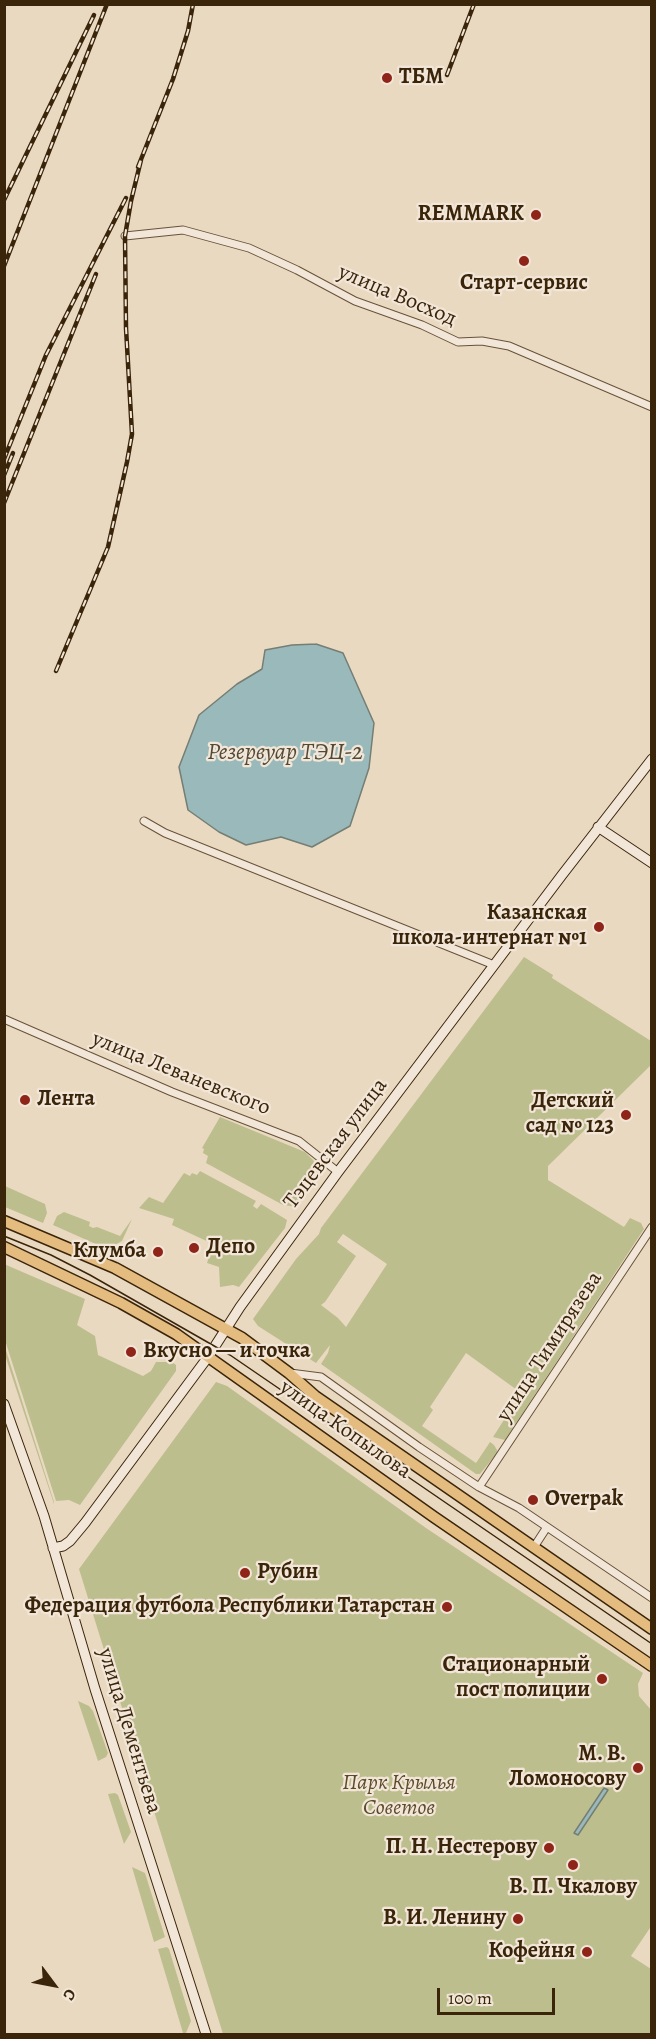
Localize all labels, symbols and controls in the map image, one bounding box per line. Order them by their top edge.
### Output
place label: ТБМ [399,65,444,91]
marker: ТБМ [380,71,394,85]
place label: REMMARK [417,202,524,228]
marker: REMMARK [529,208,543,222]
marker: Старт-сервис [517,254,531,268]
street label: улица Восход [334,259,460,333]
place label: Старт-сервис [460,271,588,297]
water label: Резервуар ТЭЦ-2 [207,739,363,767]
place label: Казанская школа-интернат №1 [392,901,587,952]
marker: Казанская школа-интернат №1 [592,920,606,934]
street label: улица Леваневского [88,1026,274,1122]
street label: Тэцевская улица [278,1074,394,1214]
place label: Лента [37,1087,95,1113]
place label: Детский сад № 123 [526,1089,614,1140]
marker: Лента [18,1093,32,1107]
marker: Детский сад № 123 [619,1108,633,1122]
place label: Депо [206,1235,255,1261]
place label: Клумба [73,1239,146,1265]
marker: Депо [187,1241,201,1255]
marker: Клумба [151,1245,165,1259]
street label: улица Тимирязева [491,1267,609,1427]
place label: Вкусно — и точка [143,1339,310,1365]
marker: Вкусно — и точка [124,1345,138,1359]
street label: улица Копылова [274,1375,416,1485]
place label: Overpak [545,1487,623,1513]
marker: Overpak [526,1493,540,1507]
place label: Рубин [257,1560,318,1586]
marker: Рубин [238,1566,252,1580]
place label: Федерация футбола Республики Татарстан [24,1594,435,1620]
marker: Федерация футбола Республики Татарстан [440,1600,454,1614]
street label: улица Дементьева [91,1645,167,1817]
place label: Стационарный пост полиции [443,1653,590,1705]
marker: Стационарный пост полиции [595,1672,609,1686]
place label: М. В. Ломоносову [509,1742,626,1794]
marker: М. В. Ломоносову [631,1761,645,1775]
park label: Парк Крылья Советов [342,1771,456,1822]
place label: П. Н. Нестерову [385,1835,537,1861]
marker: П. Н. Нестерову [542,1841,556,1855]
marker: В. П. Чкалову [566,1858,580,1872]
place label: В. П. Чкалову [509,1875,637,1901]
place label: В. И. Ленину [383,1906,506,1932]
marker: В. И. Ленину [511,1912,525,1926]
place label: Кофейня [488,1939,575,1965]
marker: Кофейня [580,1945,594,1959]
north arrow [24,1955,84,2015]
scale bar [440,1976,558,2014]
text: С [57,1985,81,2005]
text: 100 m [448,1986,492,2010]

